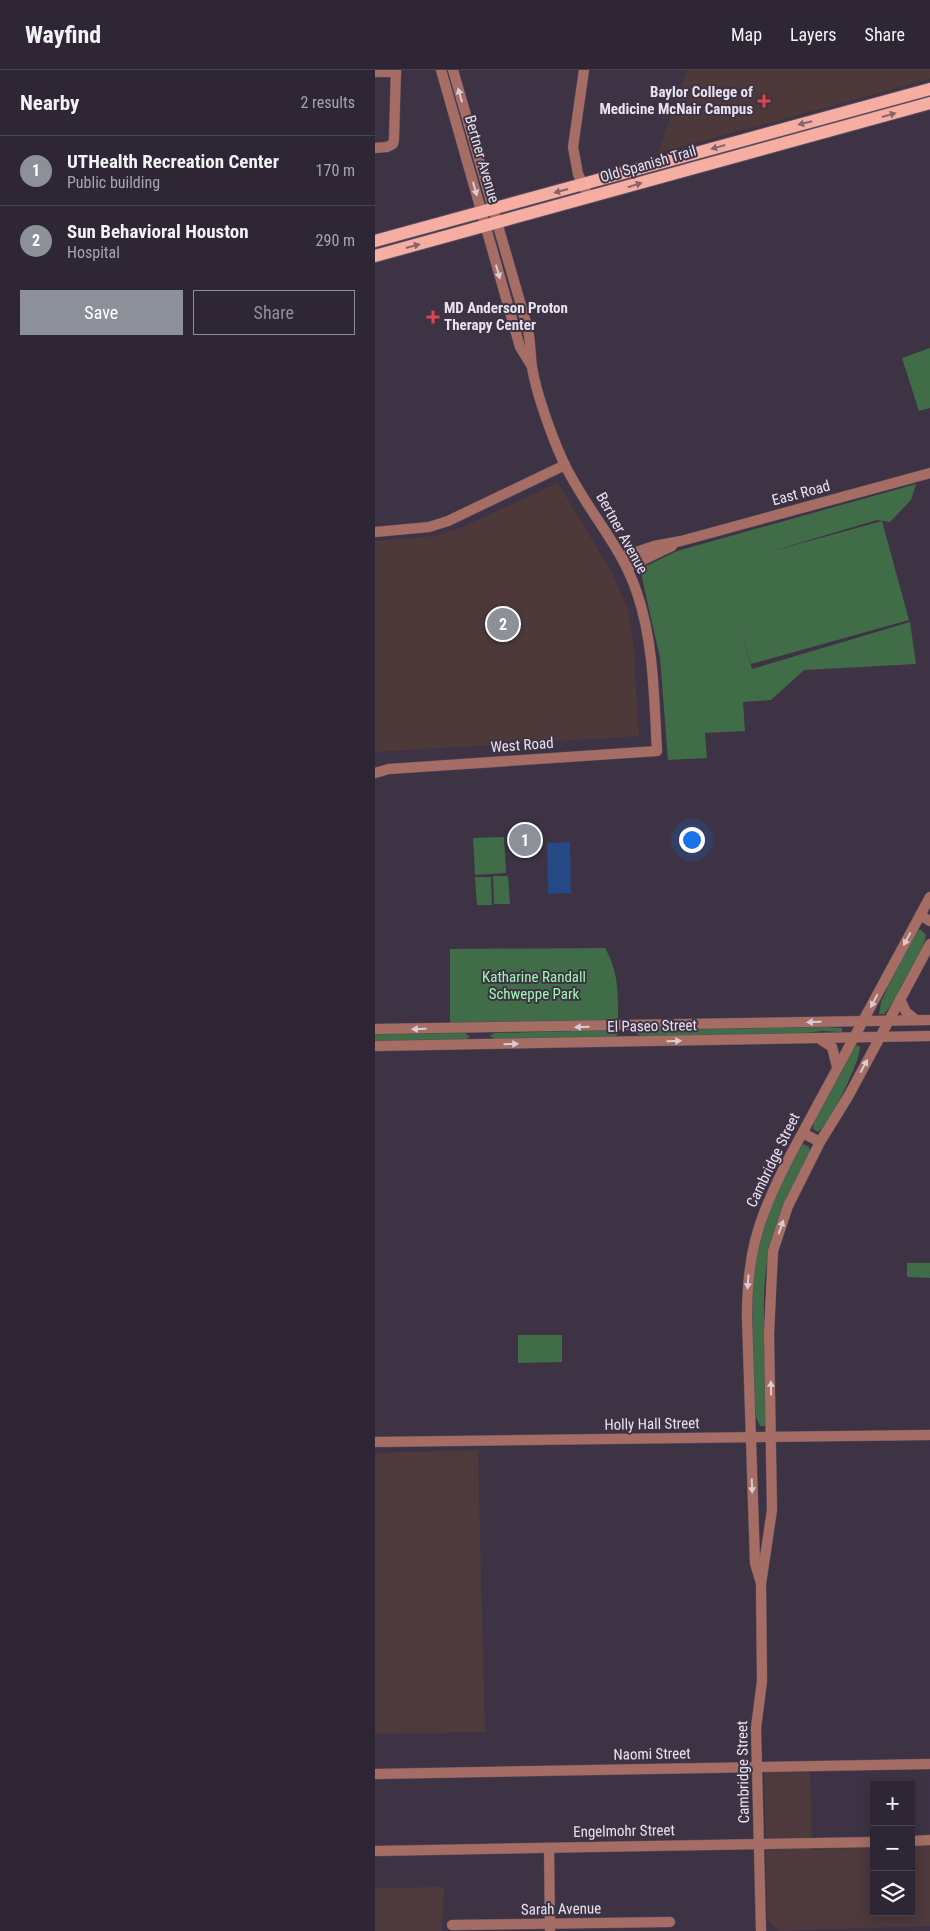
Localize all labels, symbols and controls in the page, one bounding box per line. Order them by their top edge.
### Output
text: Wayfind [25,21,101,49]
text: Map [731,24,762,45]
text: Layers [790,24,837,45]
text: Share [865,24,905,45]
place label: Baylor College of Medicine McNair Campus [599,83,753,118]
one-way arrow [456,87,464,102]
text: Nearby [20,91,79,115]
text: 2 results [300,93,355,112]
marker: Baylor College of Medicine McNair Campus [757,94,771,108]
one-way arrow [882,111,897,119]
street label: Bertner Avenue [461,113,503,205]
one-way arrow [797,120,812,128]
street label: Old Spanish Trail [598,142,698,186]
one-way arrow [710,144,725,152]
text: UTHealth Recreation Center [67,150,279,173]
text: 1 [32,161,40,180]
text: 170 m [316,161,355,180]
text: Public building [67,173,160,192]
one-way arrow [471,181,479,196]
one-way arrow [628,181,643,189]
one-way arrow [554,187,569,195]
text: Sun Behavioral Houston [67,220,249,243]
text: 2 [32,231,40,250]
text: 290 m [316,231,355,250]
one-way arrow [405,242,421,250]
text: Hospital [67,243,120,262]
one-way arrow [495,265,503,280]
button: Save [20,290,183,335]
button: Share [193,290,355,335]
place label: MD Anderson Proton Therapy Center [444,299,568,334]
marker: MD Anderson Proton Therapy Center [426,310,440,324]
street label: East Road [770,477,832,509]
street label: Bertner Avenue [592,489,652,577]
pin: 2 [487,605,519,643]
street label: West Road [490,734,554,756]
pin: 1 [509,821,541,859]
your location [679,827,705,853]
one-way arrow [903,932,911,946]
park label: Katharine Randall Schweppe Park [482,968,586,1003]
one-way arrow [869,994,878,1008]
street label: El Paseo Street [607,1016,697,1036]
one-way arrow [806,1018,822,1026]
one-way arrow [573,1023,589,1031]
one-way arrow [411,1025,427,1033]
one-way arrow [666,1036,682,1044]
one-way arrow [503,1040,519,1048]
one-way arrow [860,1059,868,1073]
street label: Cambridge Street [742,1110,804,1210]
one-way arrow [778,1220,785,1235]
one-way arrow [743,1275,751,1291]
one-way arrow [766,1380,774,1396]
street label: Holly Hall Street [604,1414,700,1434]
one-way arrow [748,1478,756,1494]
street label: Cambridge Street [733,1720,753,1824]
street label: Naomi Street [613,1744,691,1764]
map controls [870,1781,915,1916]
button: + [870,1781,915,1826]
street label: Engelmohr Street [573,1821,675,1841]
button: − [870,1826,915,1871]
button: layers [870,1871,915,1916]
street label: Sarah Avenue [521,1899,601,1919]

